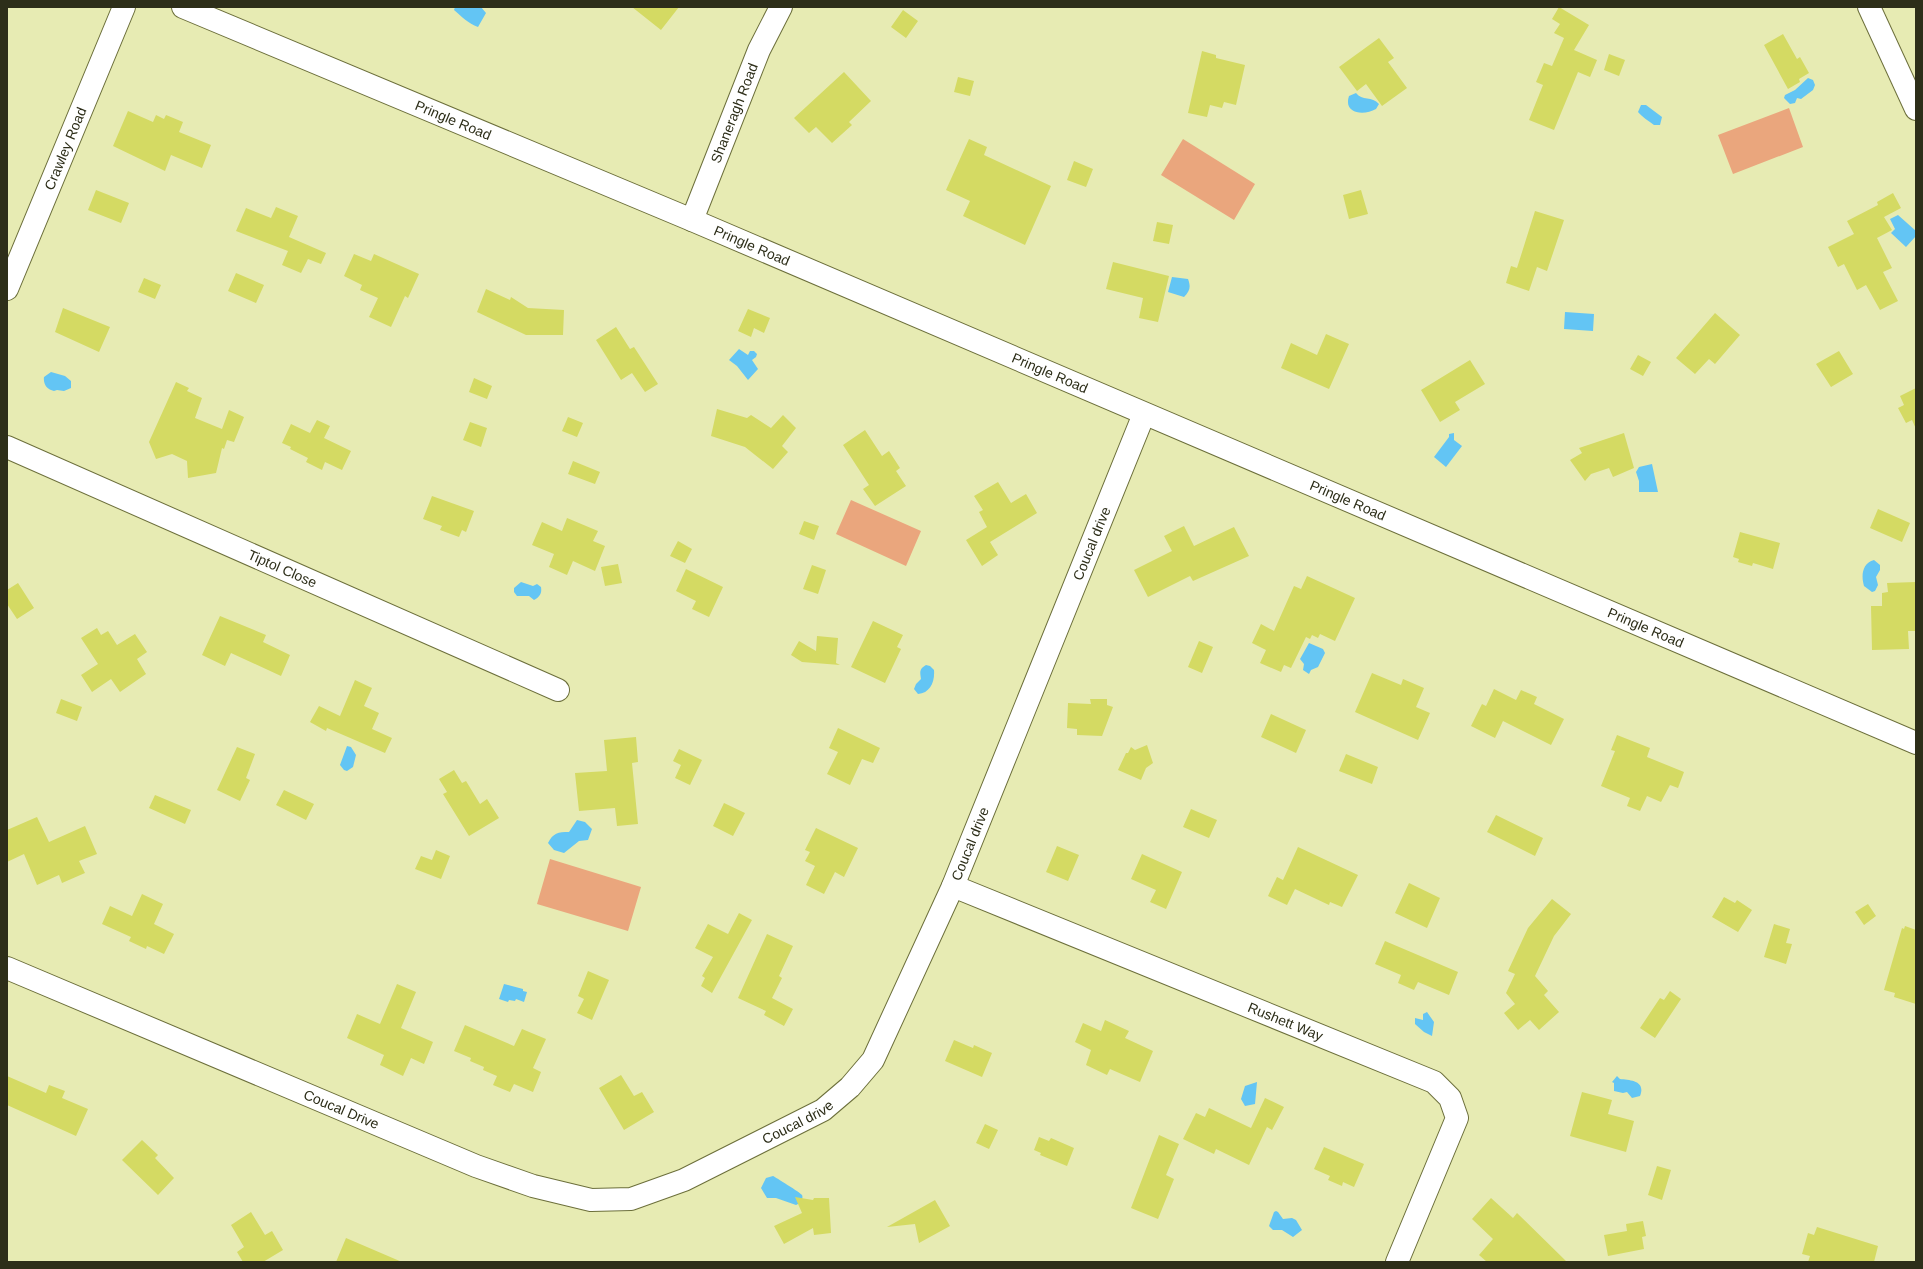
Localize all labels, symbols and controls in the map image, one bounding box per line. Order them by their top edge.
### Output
street label: Shaneragh Road [707,61,761,165]
street label: Pringle Road [413,97,494,143]
street label: Crawley Road [41,105,90,192]
street label: Pringle Road [712,222,792,269]
street label: Pringle Road [1010,350,1090,396]
street label: Pringle Road [1307,477,1388,524]
street label: Coucal drive [1070,504,1114,583]
street label: Tiptol Close [246,546,319,591]
street label: Pringle Road [1605,604,1686,651]
street label: Coucal drive [948,805,992,883]
street label: Rushett Way [1246,999,1325,1044]
street label: Coucal Drive [301,1086,382,1132]
street label: Coucal drive [760,1097,837,1147]

